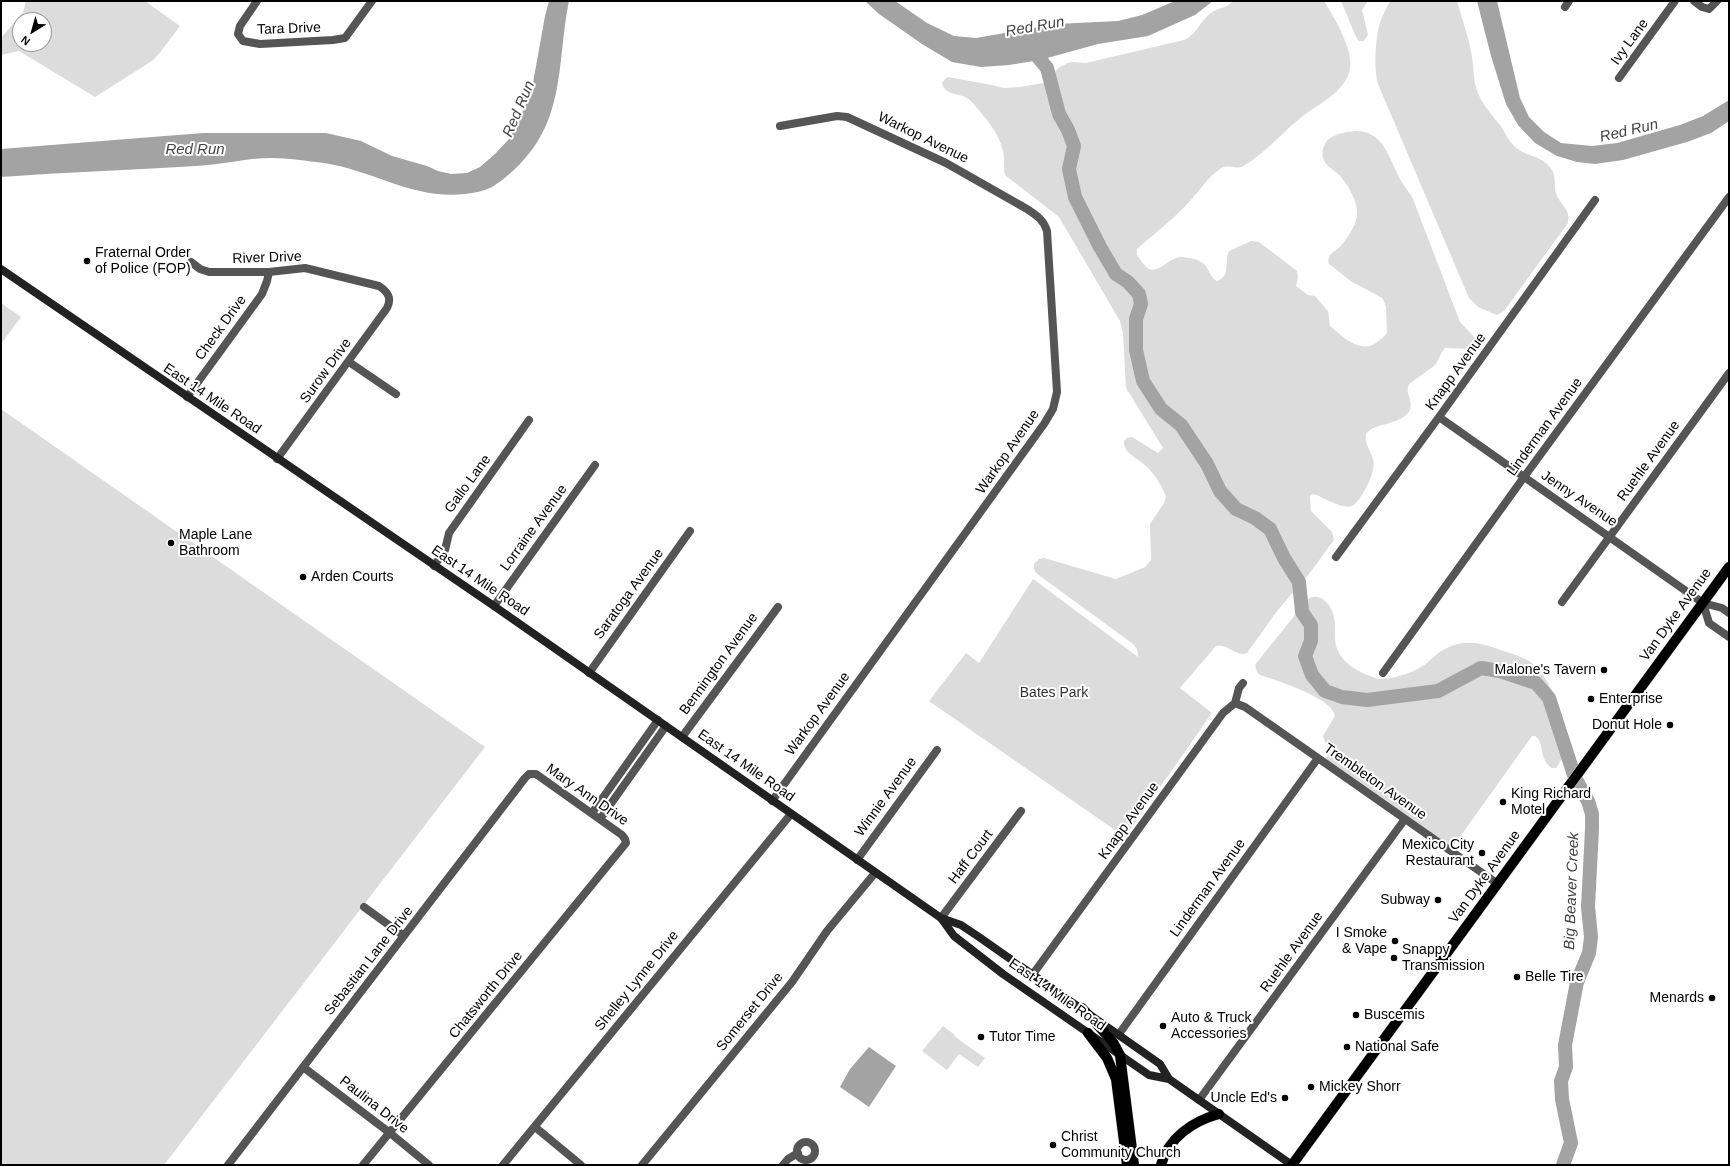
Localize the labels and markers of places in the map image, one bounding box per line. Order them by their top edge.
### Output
place label: Fraternal Order of Police (FOP) [95,245,191,278]
marker: Fraternal Order of Police (FOP) [82,256,92,266]
place label: Maple Lane Bathroom [179,527,252,560]
marker: Maple Lane Bathroom [166,538,176,548]
place label: Arden Courts [311,569,393,585]
marker: Arden Courts [298,572,308,582]
place label: Malone's Tavern [1494,662,1596,678]
marker: Malone's Tavern [1599,665,1609,675]
place label: Enterprise [1599,691,1663,707]
marker: Enterprise [1586,694,1596,704]
place label: Donut Hole [1592,717,1662,733]
marker: Donut Hole [1665,720,1675,730]
place label: King Richard Motel [1511,786,1591,818]
marker: King Richard Motel [1498,797,1508,807]
place label: Mexico City Restaurant [1402,837,1474,870]
marker: Mexico City Restaurant [1477,848,1487,858]
place label: Subway [1380,892,1430,908]
marker: Subway [1433,895,1443,905]
place label: I Smoke & Vape [1336,925,1387,958]
marker: I Smoke & Vape [1390,936,1400,946]
place label: Snappy Transmission [1402,942,1485,974]
marker: Snappy Transmission [1389,953,1399,963]
place label: Belle Tire [1525,969,1584,985]
marker: Belle Tire [1512,972,1522,982]
place label: Menards [1650,990,1704,1006]
marker: Menards [1707,993,1717,1003]
place label: Buscemis [1364,1007,1425,1023]
place label: Auto & Truck Accessories [1171,1010,1251,1042]
marker: Buscemis [1351,1010,1361,1020]
marker: Auto & Truck Accessories [1158,1021,1168,1031]
place label: Tutor Time [989,1029,1056,1045]
marker: Tutor Time [976,1032,986,1042]
place label: National Safe [1355,1039,1439,1055]
marker: National Safe [1342,1042,1352,1052]
place label: Mickey Shorr [1319,1079,1401,1095]
marker: Mickey Shorr [1306,1082,1316,1092]
place label: Uncle Ed's [1211,1090,1277,1106]
marker: Uncle Ed's [1280,1093,1290,1103]
place label: Christ Community Church [1061,1129,1181,1162]
marker: Christ Community Church [1048,1140,1058,1150]

